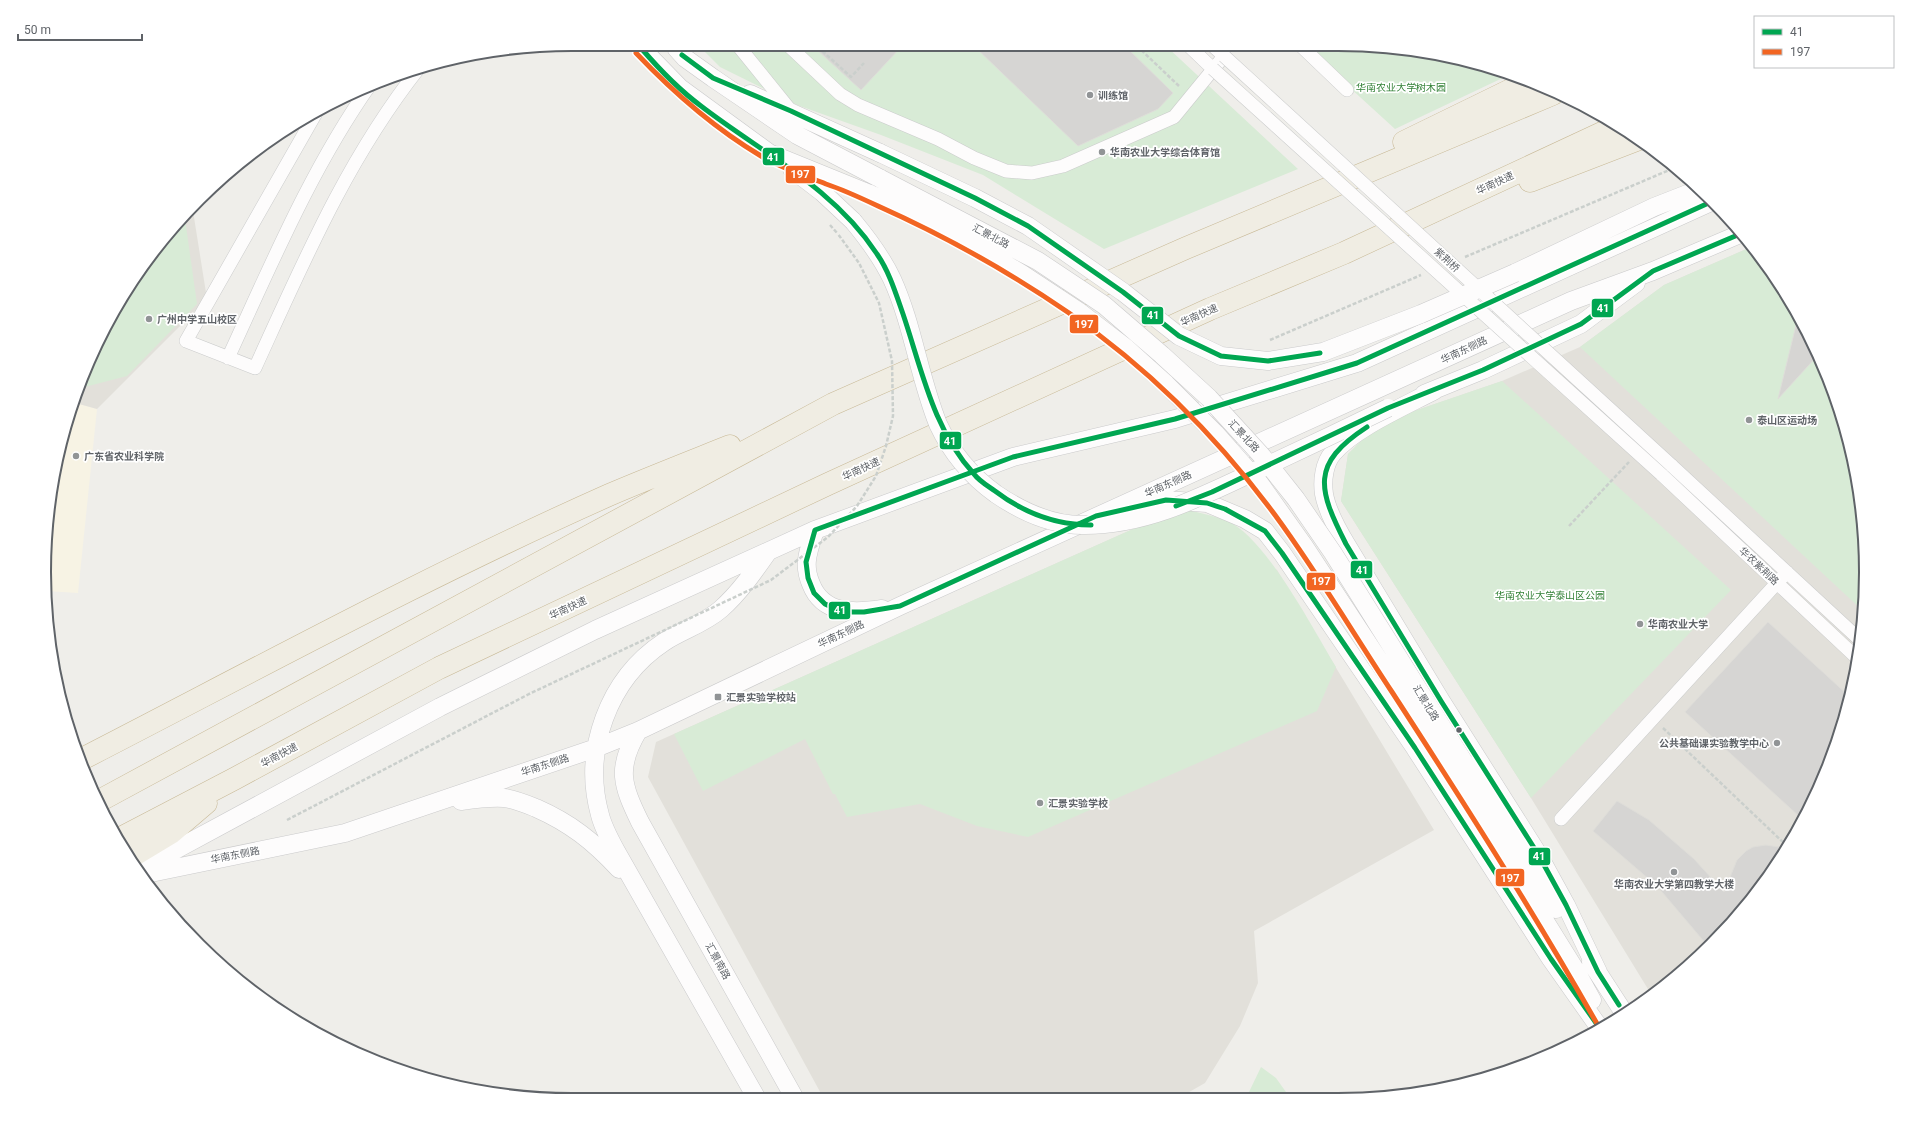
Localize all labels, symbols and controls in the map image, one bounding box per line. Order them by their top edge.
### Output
scale bar [18,16,142,42]
legend [1754,16,1894,68]
text: 50 m [24,23,51,37]
text: 41 [1790,25,1804,39]
text: 197 [1790,45,1810,59]
park label: 华南农业大学树木园 [1356,82,1446,93]
marker: 训练馆 [1085,90,1095,100]
place label: 训练馆 [1098,90,1128,101]
place label: 华南农业大学综合体育馆 [1110,146,1220,158]
line badge: 41 [762,147,785,166]
marker: 华南农业大学综合体育馆 [1097,147,1107,157]
text: 41 [767,151,779,164]
line badge: 197 [785,165,816,184]
text: 197 [791,168,809,181]
street label: 华南快速 [1475,170,1515,196]
street label: 汇景北路 [971,222,1011,250]
street label: 紫荆桥 [1432,246,1462,274]
line badge: 41 [1591,298,1614,318]
street label: 华南快速 [1178,302,1220,328]
text: 41 [1597,302,1609,315]
line badge: 41 [1141,306,1164,325]
text: 41 [1147,309,1159,322]
place label: 广州中学五山校区 [157,313,237,325]
marker: 广州中学五山校区 [144,314,154,324]
line badge: 197 [1069,314,1099,334]
text: 197 [1075,318,1093,331]
street label: 华南东侧路 [1439,334,1489,366]
marker: 泰山区运动场 [1744,415,1754,425]
place label: 泰山区运动场 [1757,415,1817,426]
street label: 汇景北路 [1226,418,1262,454]
line badge: 41 [939,431,962,450]
text: 41 [944,435,956,448]
marker: 广东省农业科学院 [71,451,81,461]
place label: 广东省农业科学院 [84,451,164,462]
street label: 华南快速 [841,456,881,482]
street label: 华南东侧路 [1143,469,1193,499]
street label: 华农紫荆路 [1737,545,1781,587]
line badge: 41 [1350,560,1373,579]
text: 41 [1356,564,1368,577]
line badge: 197 [1306,572,1336,591]
text: 197 [1312,575,1330,588]
park label: 华南农业大学泰山区公园 [1495,590,1605,601]
street label: 华南快速 [548,595,588,621]
line badge: 41 [828,601,851,620]
text: 41 [834,604,846,617]
street label: 华南东侧路 [816,618,866,650]
place label: 华南农业大学 [1648,618,1708,630]
marker: 华南农业大学 [1635,619,1645,629]
street label: 汇景北路 [1411,683,1441,723]
place label: 汇景实验学校站 [726,691,796,703]
marker: 汇景实验学校站 [713,692,723,702]
unlabelled marker [1454,725,1464,735]
place label: 公共基础课实验教学中心 [1659,738,1769,749]
marker: 公共基础课实验教学中心 [1772,738,1782,748]
street label: 华南快速 [259,741,299,769]
street label: 华南东侧路 [520,752,570,778]
place label: 汇景实验学校 [1048,797,1108,809]
marker: 汇景实验学校 [1035,798,1045,808]
street label: 华南东侧路 [209,845,261,865]
line badge: 41 [1528,847,1551,866]
text: 41 [1533,850,1545,863]
marker: 华南农业大学第四教学大楼 [1669,867,1679,877]
line badge: 197 [1495,868,1525,887]
text: 197 [1501,872,1519,885]
place label: 华南农业大学第四教学大楼 [1614,878,1734,890]
street label: 汇景南路 [703,941,733,981]

